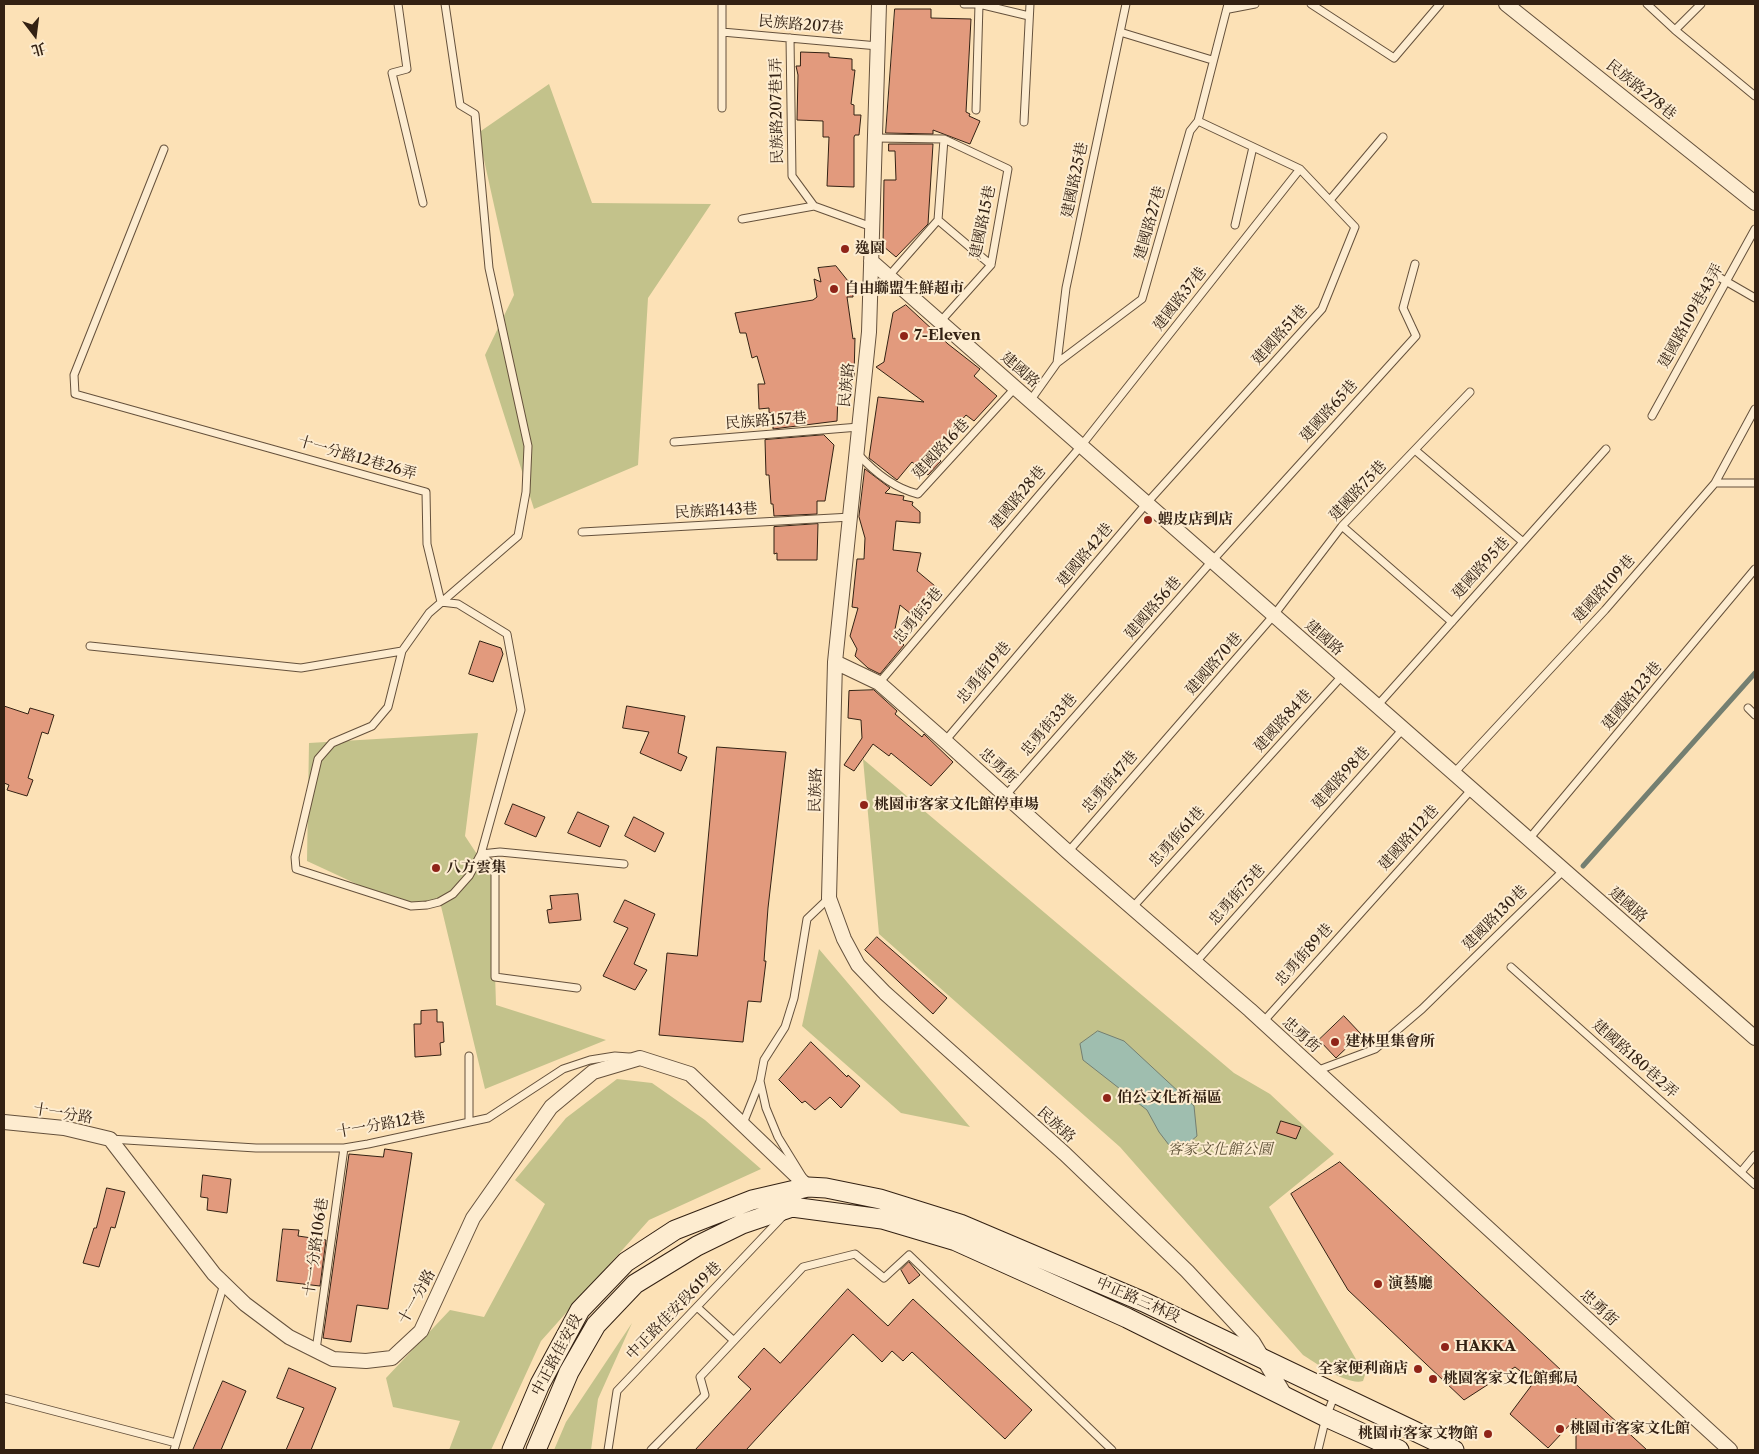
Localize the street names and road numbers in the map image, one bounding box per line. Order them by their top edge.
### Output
street label: 民族路207巷 [758,12,844,38]
street label: 民族路278巷 [1602,56,1680,124]
street label: 民族路207巷1弄 [767,57,787,165]
street label: 建國路25巷 [1058,141,1092,219]
street label: 建國路15巷 [966,184,1000,260]
street label: 建國路27巷 [1131,184,1169,262]
street label: 建國路109巷43弄 [1655,261,1727,371]
street label: 建國路37巷 [1150,264,1210,334]
street label: 建國路51巷 [1248,301,1312,369]
street label: 建國路 [997,348,1043,392]
street label: 民族路 [836,362,858,408]
street label: 建國路65巷 [1297,376,1361,446]
street label: 民族路157巷 [725,409,807,433]
street label: 建國路16巷 [909,415,973,483]
street label: 十一分路12巷26弄 [296,432,418,484]
street label: 建國路75巷 [1326,457,1390,525]
street label: 建國路28巷 [986,463,1050,533]
street label: 民族路143巷 [674,500,758,522]
street label: 建國路42巷 [1053,520,1117,590]
street label: 建國路95巷 [1449,533,1513,603]
street label: 建國路109巷 [1569,552,1639,626]
street label: 建國路56巷 [1121,573,1185,643]
street label: 忠勇街5巷 [889,584,947,648]
street label: 建國路 [1301,616,1347,660]
street label: 建國路70巷 [1182,629,1246,699]
street label: 忠勇街19巷 [953,638,1015,708]
street label: 建國路123巷 [1598,658,1666,734]
street label: 建國路84巷 [1250,686,1316,756]
street label: 忠勇街33巷 [1017,690,1081,760]
street label: 建國路98巷 [1308,743,1374,813]
street label: 忠勇街 [975,744,1021,788]
street label: 忠勇街47巷 [1078,747,1142,817]
street label: 民族路 [806,767,826,813]
street label: 建國路112巷 [1375,802,1443,874]
street label: 忠勇街61巷 [1145,803,1209,871]
street label: 忠勇街75巷 [1205,861,1269,929]
street label: 建國路130巷 [1459,882,1531,954]
street label: 建國路 [1605,883,1651,927]
street label: 忠勇街89巷 [1271,920,1337,990]
street label: 忠勇街 [1278,1013,1324,1057]
street label: 建國路180巷2弄 [1589,1016,1681,1102]
street label: 十一分路 [32,1100,94,1128]
street label: 民族路 [1033,1103,1079,1147]
street label: 十一分路12巷 [335,1108,427,1142]
street label: 十一分路106巷 [300,1196,332,1298]
street label: 中正路佳安段619巷 [623,1258,725,1364]
street label: 十一分路 [395,1266,439,1328]
street label: 中正路三林段 [1093,1273,1183,1327]
street label: 忠勇街 [1576,1286,1622,1330]
street label: 中正路佳安段 [528,1311,586,1399]

